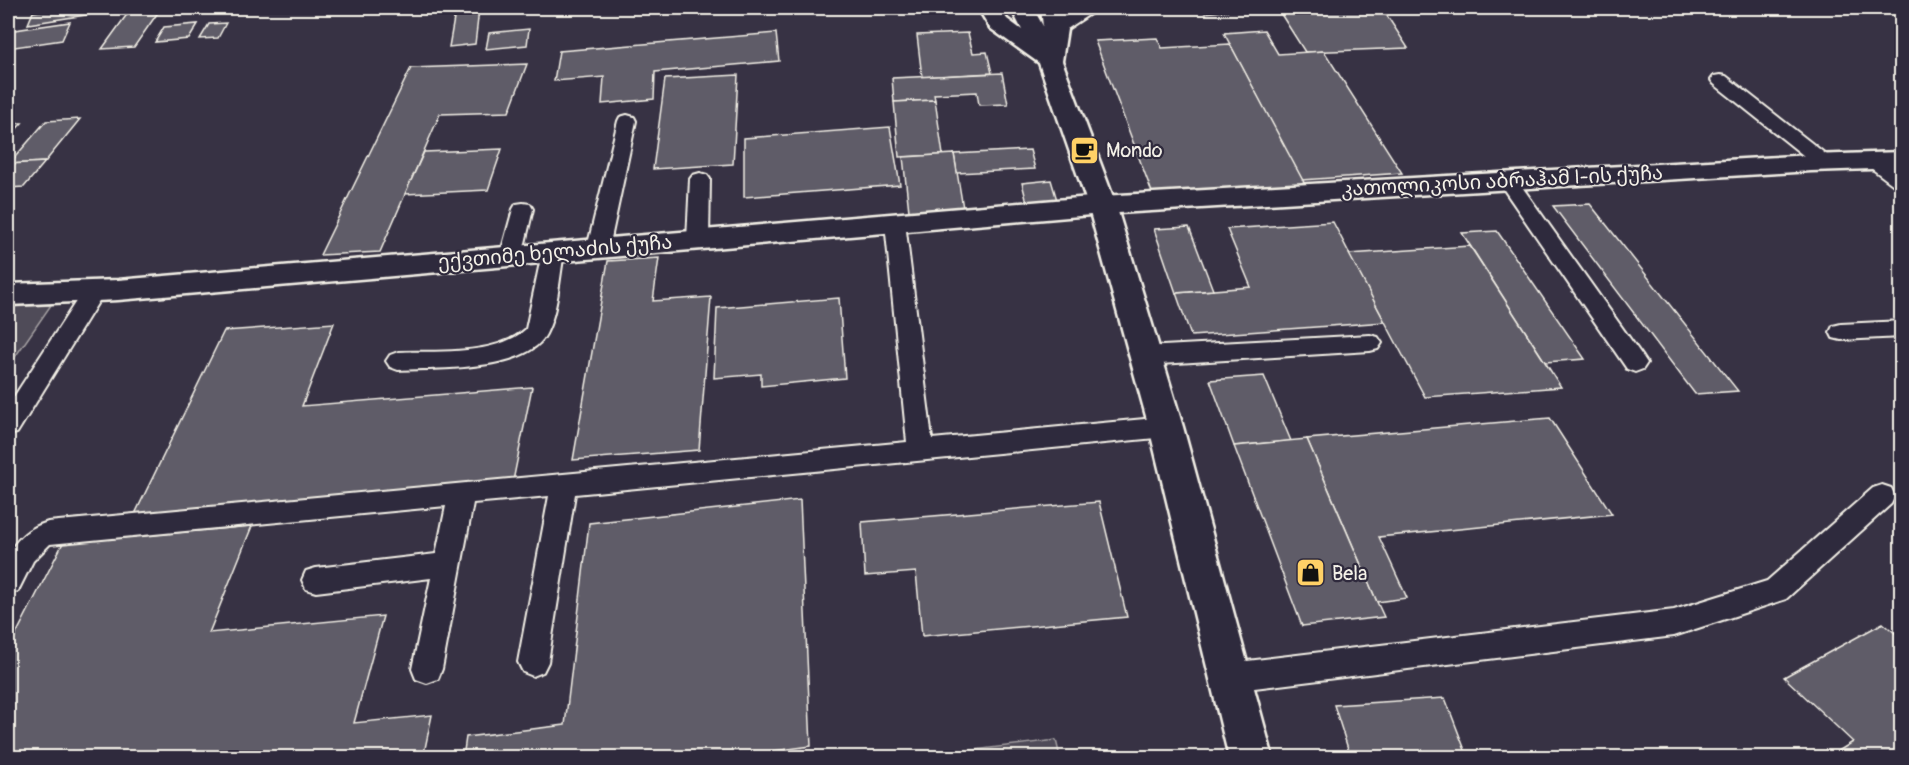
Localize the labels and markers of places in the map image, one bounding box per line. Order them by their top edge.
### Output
cafe icon: Mondo [1069,134,1101,166]
place label: Mondo [1106,138,1163,163]
shop icon: Bela [1295,557,1327,589]
place label: Bela [1332,561,1367,586]

